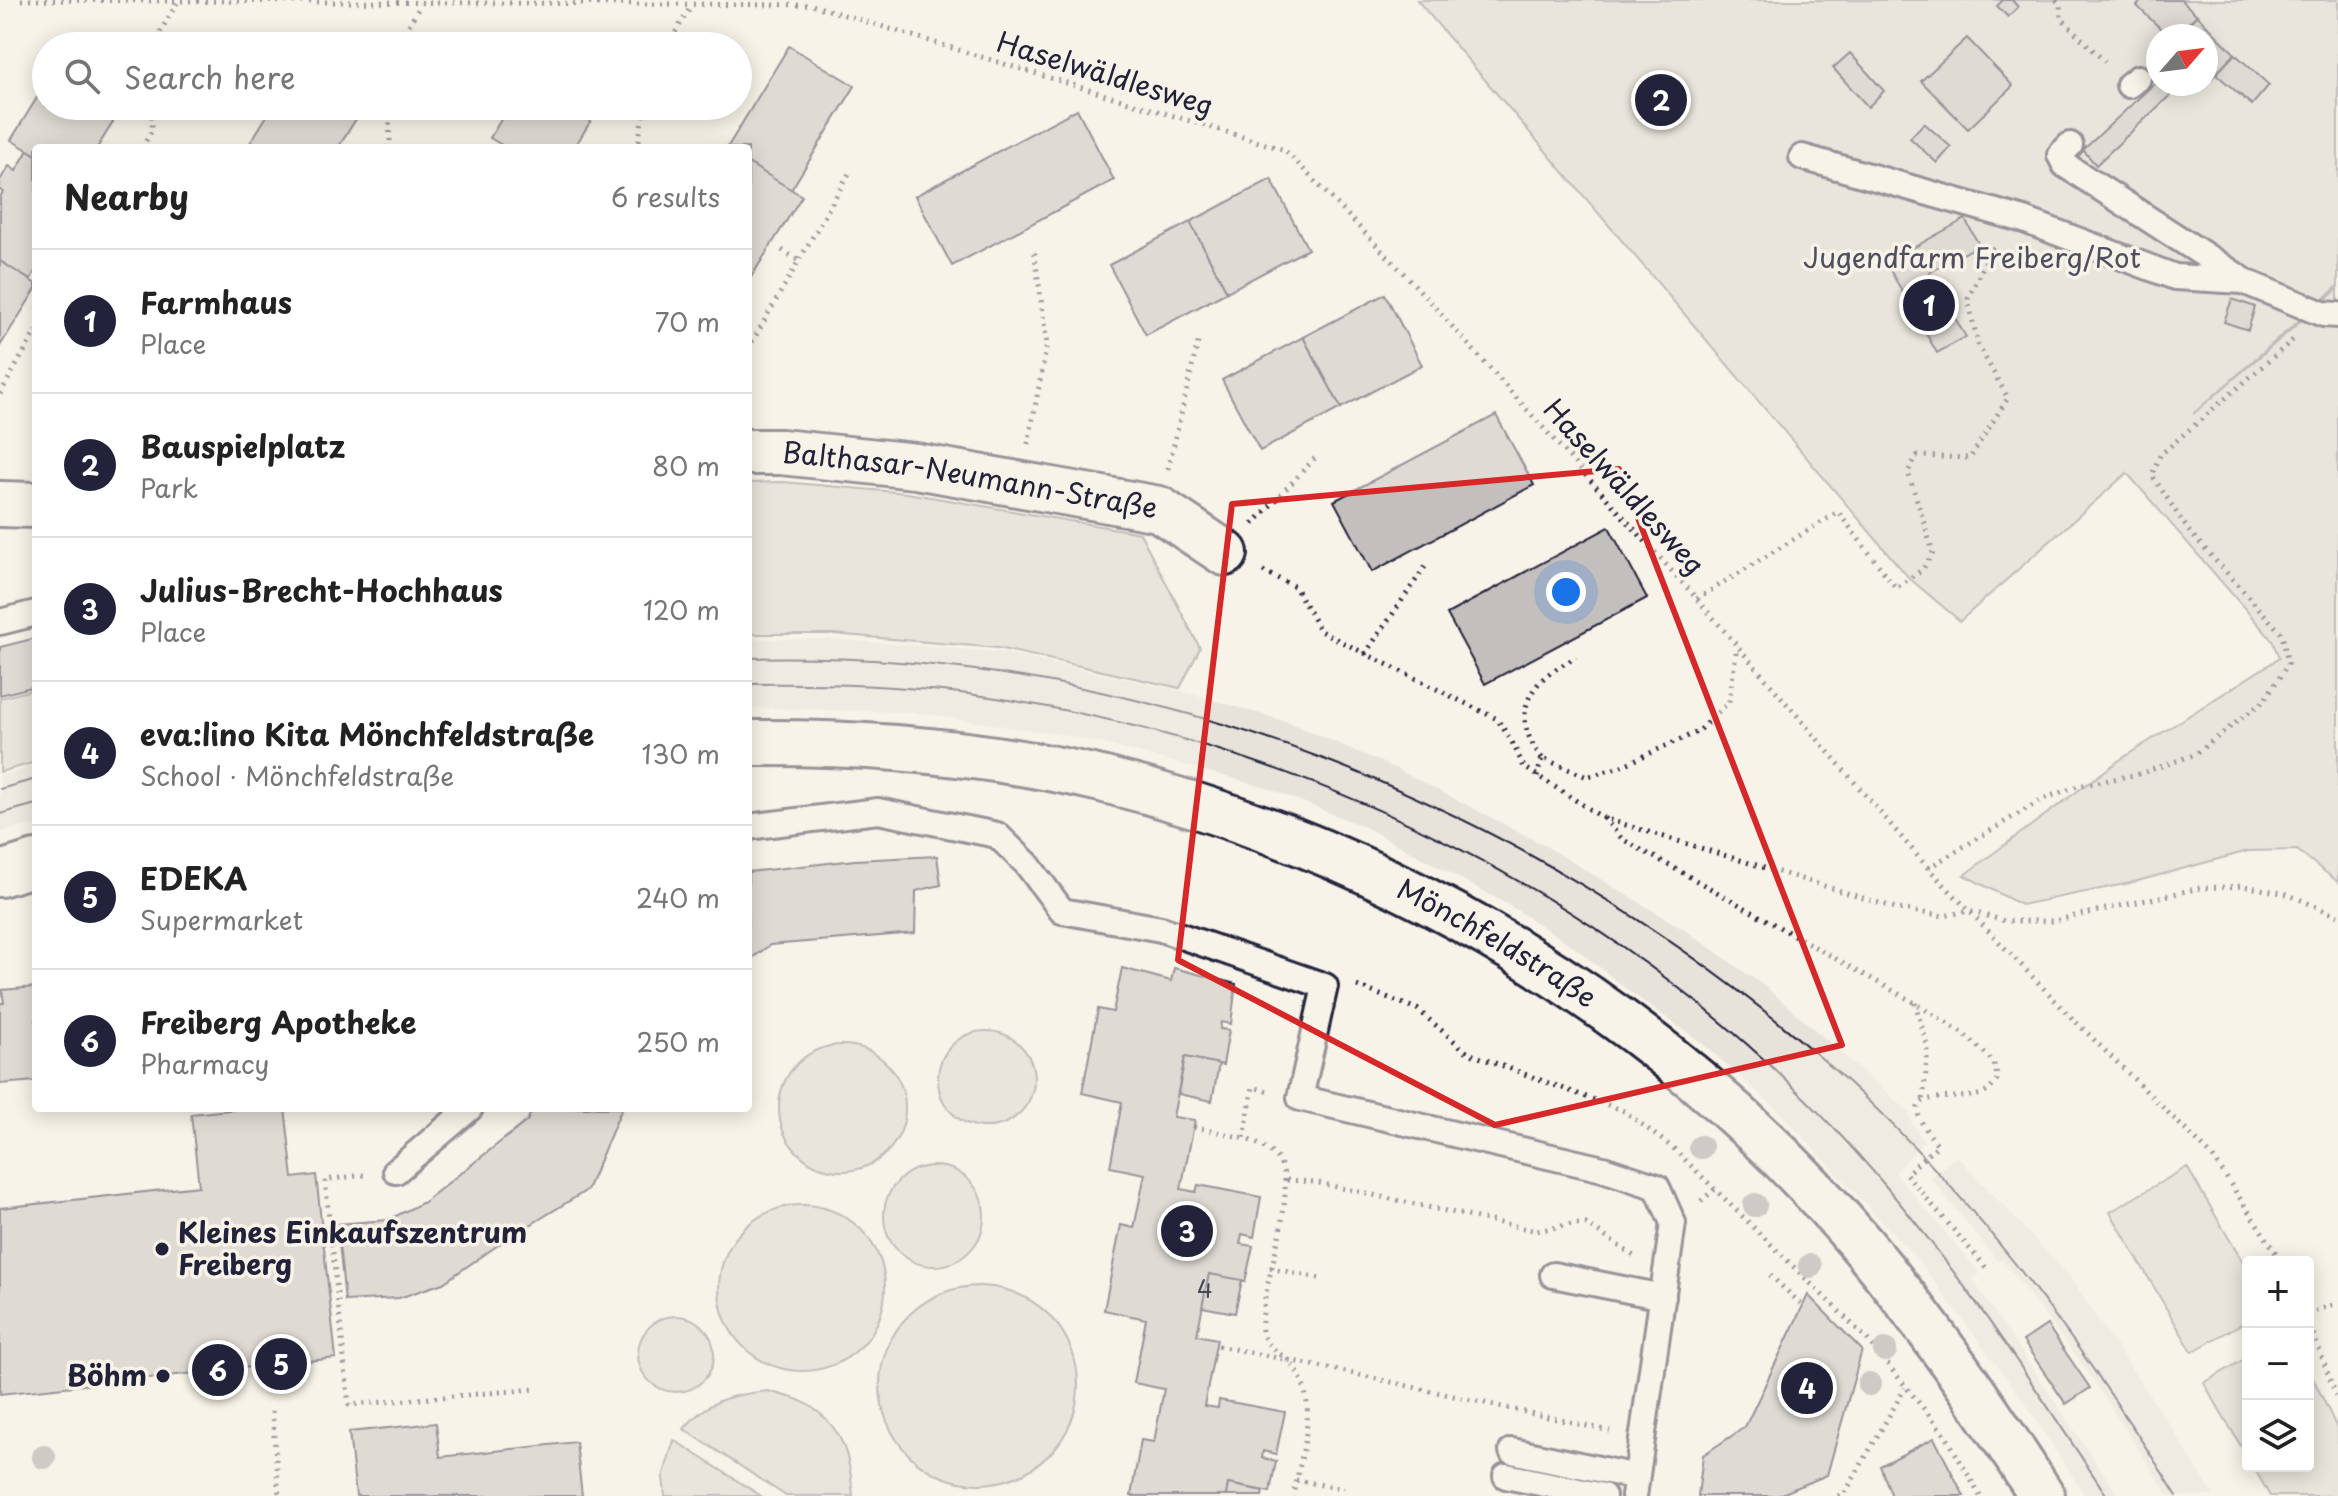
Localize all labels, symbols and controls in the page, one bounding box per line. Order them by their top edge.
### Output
street label: Haselwäldlesweg [992,19,1219,126]
north arrow [2146,24,2218,96]
search box [32,32,752,120]
icon: search [60,54,104,98]
text: Search here [124,54,296,99]
pin: 2 [1635,70,1687,130]
text: Nearby [64,170,189,222]
text: 6 results [611,177,720,216]
park label: Jugendfarm Freiberg/Rot [1803,235,2141,278]
pin: 1 [1903,275,1955,335]
text: Farmhaus [140,279,292,324]
text: 1 [84,302,96,341]
text: 70 m [655,302,720,341]
text: Place [140,324,206,363]
street label: Haselwäldlesweg [1534,388,1716,584]
text: Bauspielplatz [140,423,345,468]
street label: Balthasar-Neumann-Straße [780,429,1161,528]
text: 2 [81,446,99,485]
text: 80 m [652,446,720,485]
text: Park [140,468,198,507]
text: Julius-Brecht-Hochhaus [140,567,503,612]
your location [1546,572,1586,612]
text: 3 [81,590,99,629]
text: 120 m [643,590,720,629]
text: Place [140,612,206,651]
text: eva:lino Kita Mönchfeldstraße [140,711,594,756]
text: 4 [81,734,99,773]
text: 130 m [641,734,720,773]
text: School · Mönchfeldstraße [140,756,454,795]
text: EDEKA [140,855,247,900]
street label: Mönchfeldstraße [1390,866,1606,1017]
text: 5 [82,878,98,917]
text: 240 m [636,878,720,917]
text: Supermarket [140,900,303,939]
text: Freiberg Apotheke [140,999,417,1044]
text: 6 [81,1022,99,1061]
text: 250 m [636,1022,720,1061]
text: Pharmacy [140,1044,269,1083]
pin: 3 [1161,1201,1213,1261]
place label: Kleines Einkaufszentrum Freiberg [178,1210,527,1285]
marker: Kleines Einkaufszentrum Freiberg [153,1240,171,1258]
map controls [2242,1256,2314,1472]
button: + [2242,1256,2314,1328]
house number: 4 [1197,1270,1213,1306]
button: − [2242,1328,2314,1400]
pin: 5 [255,1334,307,1394]
pin: 6 [192,1340,244,1400]
place label: Böhm [67,1353,147,1396]
pin: 4 [1781,1358,1833,1418]
marker: Böhm [154,1367,172,1385]
button: layers [2242,1400,2314,1472]

